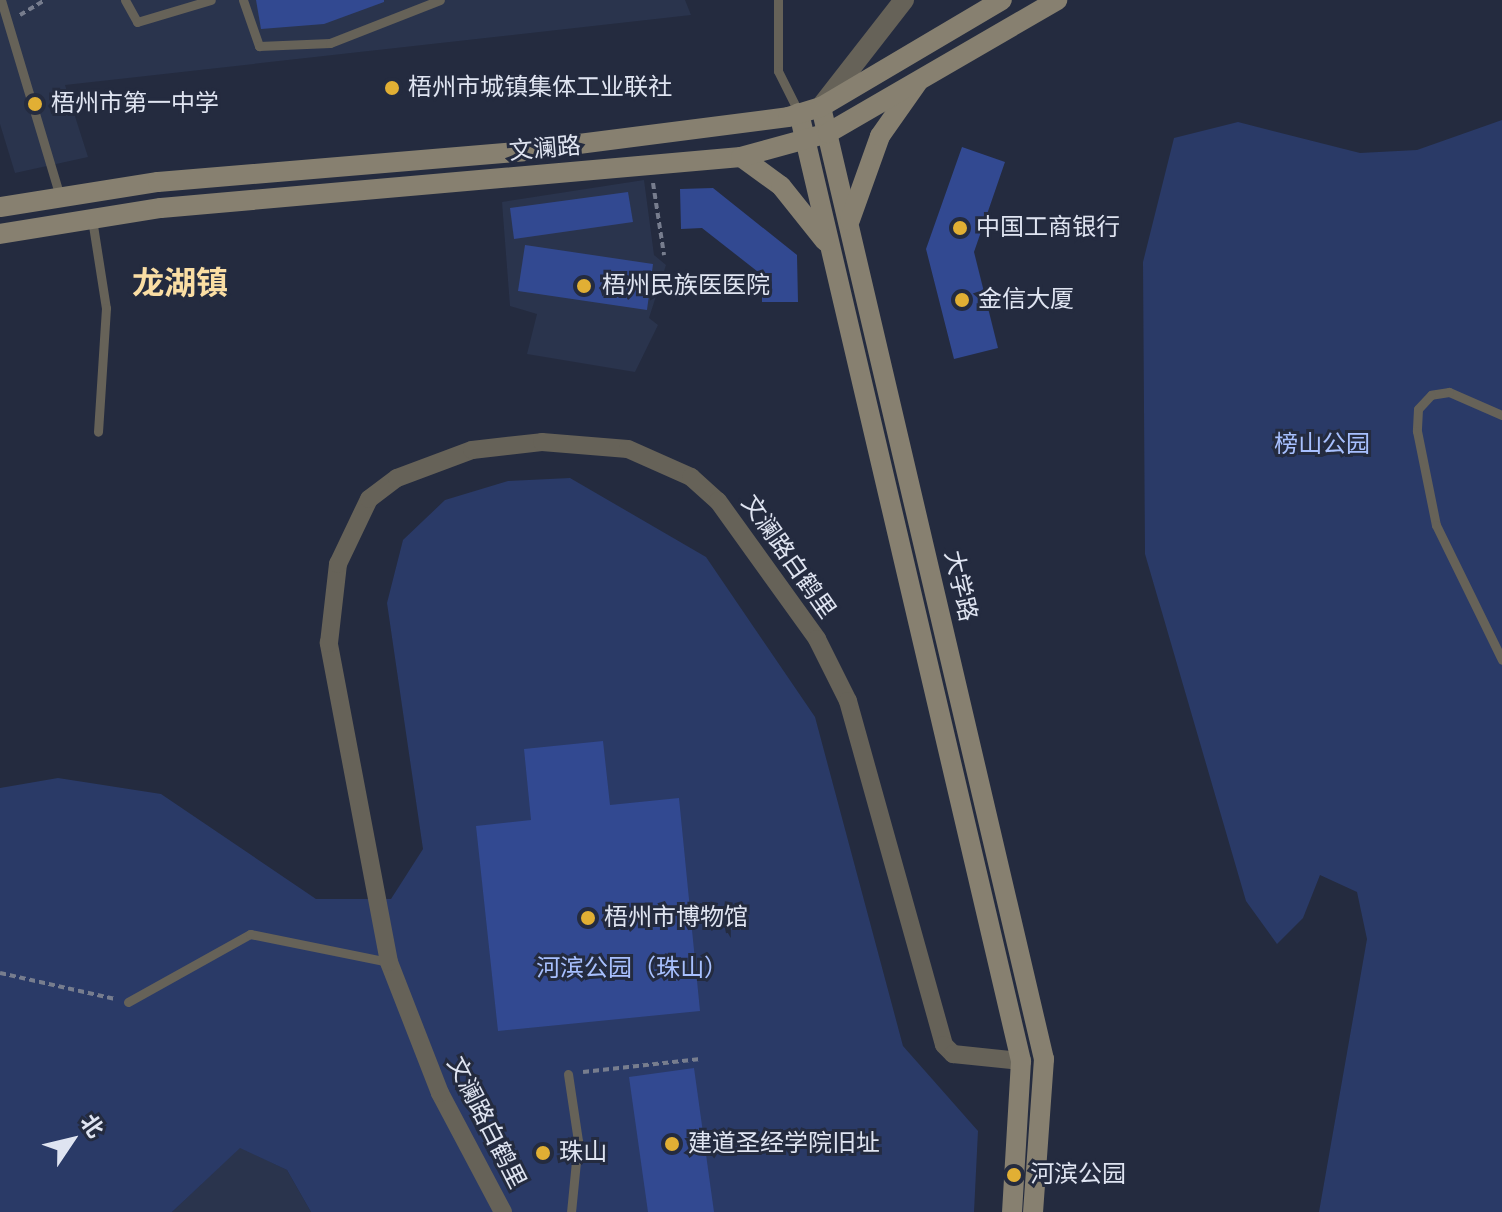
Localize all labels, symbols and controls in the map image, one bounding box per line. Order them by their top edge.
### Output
place label: 梧州市城镇集体工业联社 [408,74,672,102]
marker: 梧州市城镇集体工业联社 [383,79,401,97]
place label: 梧州市第一中学 [51,90,219,118]
marker: 梧州市第一中学 [26,95,44,113]
street label: 文澜路 [508,132,582,166]
place label: 中国工商银行 [976,214,1120,242]
marker: 中国工商银行 [951,219,969,237]
district label: 龙湖镇 [132,265,228,303]
place label: 梧州民族医医院 [602,272,770,300]
marker: 梧州民族医医院 [573,275,595,297]
place label: 金信大厦 [978,286,1074,314]
marker: 金信大厦 [953,291,971,309]
park label: 榜山公园 [1274,431,1370,459]
street label: 文澜路白鹤里 [735,490,841,624]
street label: 大学路 [938,548,982,624]
place label: 梧州市博物馆 [604,904,748,932]
marker: 梧州市博物馆 [579,909,597,927]
park label: 河滨公园（珠山） [536,955,728,983]
street label: 文澜路白鹤里 [440,1052,532,1194]
north arrow [32,1100,112,1180]
text: 北 [73,1109,110,1144]
place label: 建道圣经学院旧址 [688,1130,880,1158]
marker: 建道圣经学院旧址 [663,1135,681,1153]
place label: 珠山 [559,1139,607,1167]
marker: 珠山 [534,1144,552,1162]
place label: 河滨公园 [1030,1161,1126,1189]
marker: 河滨公园 [1005,1166,1023,1184]

